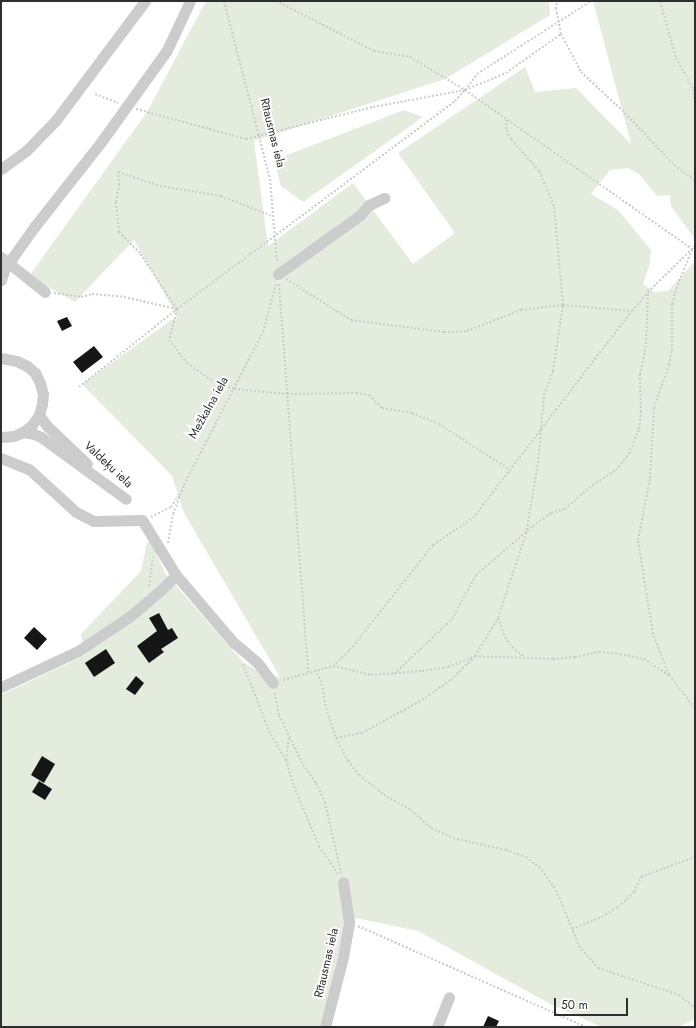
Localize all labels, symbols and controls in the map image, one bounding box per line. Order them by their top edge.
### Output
street label: Rītausmas iela [256,97,288,169]
street label: Mežkalna iela [186,374,232,442]
street label: Valdeķu iela [81,439,135,491]
street label: Rītausmas iela [312,927,342,999]
scale bar [556,990,630,1016]
text: 50 m [561,996,588,1014]

